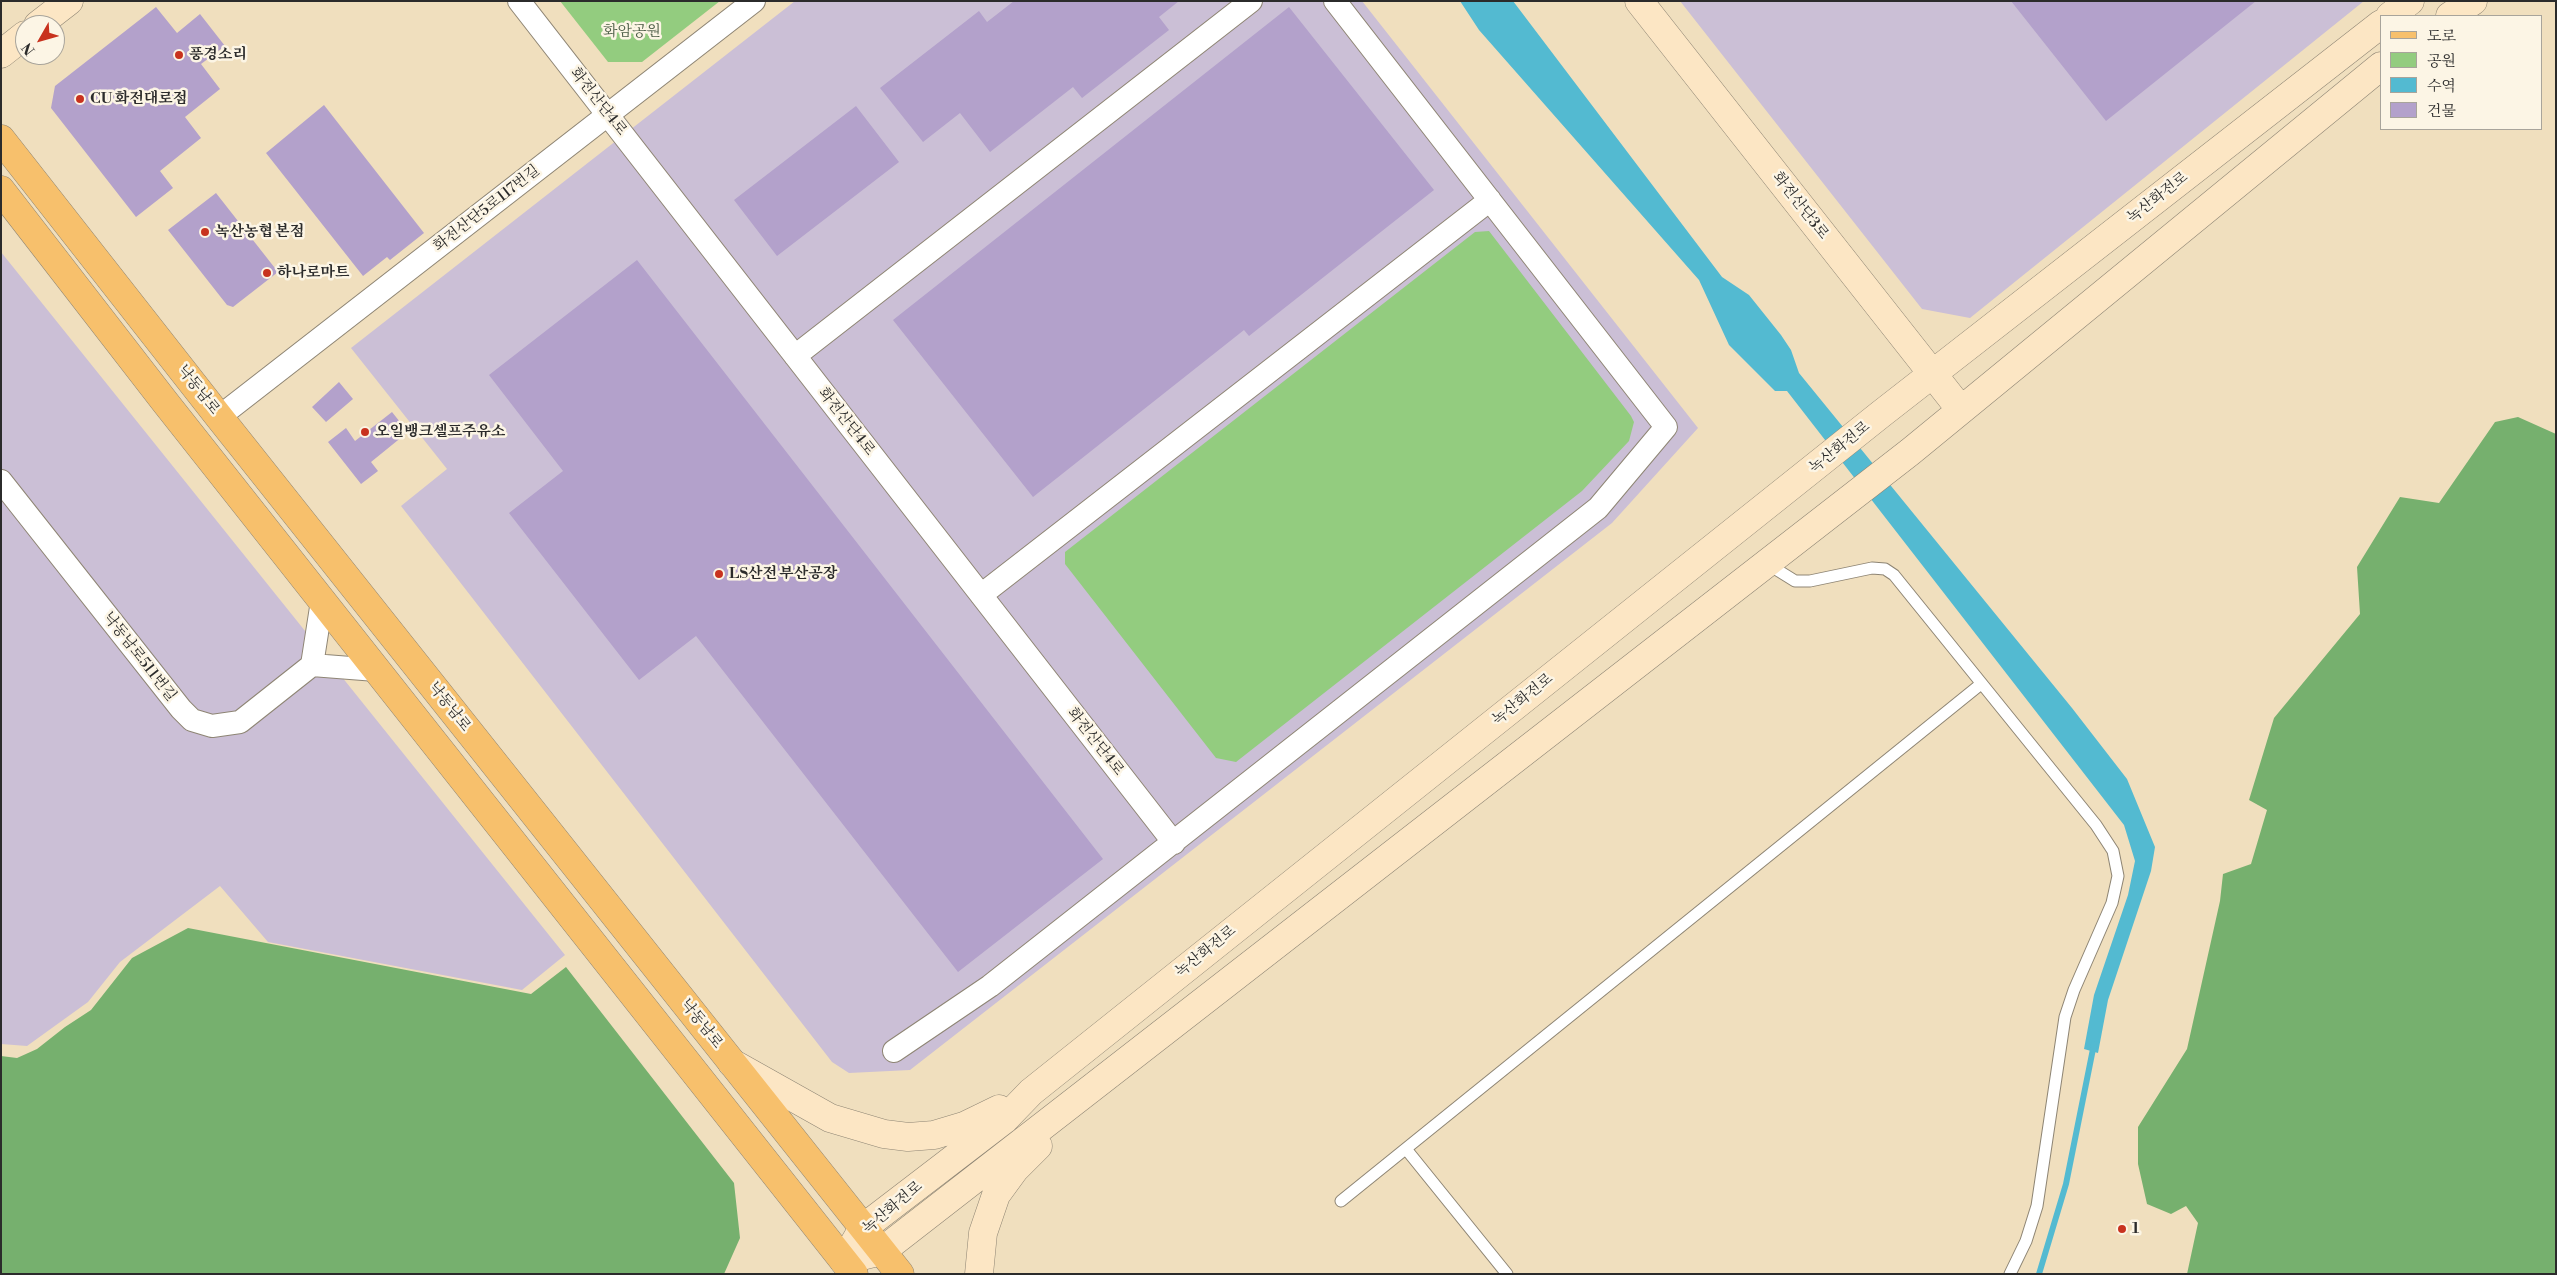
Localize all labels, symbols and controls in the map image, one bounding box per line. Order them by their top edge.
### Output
north arrow [15,15,65,65]
legend [2380,15,2542,130]
park label: 화암공원 [603,23,661,41]
text: 도로 [2427,27,2456,46]
text: N [18,39,39,59]
place label: 풍경소리 [189,46,247,64]
marker: 풍경소리 [173,49,185,61]
text: 공원 [2427,52,2456,71]
street label: 화전산단4로 [566,64,630,140]
text: 수역 [2427,77,2456,96]
place label: CU 화전대로점 [90,90,187,108]
marker: CU 화전대로점 [74,93,86,105]
text: 건물 [2427,102,2456,121]
street label: 화전산단5로117번길 [430,162,544,256]
street label: 화전산단3로 [1768,169,1832,243]
street label: 녹산화전로 [2124,169,2192,227]
place label: 녹산농협 본점 [215,223,304,241]
marker: 녹산농협 본점 [199,226,211,238]
place label: 하나로마트 [277,264,349,282]
marker: 하나로마트 [261,267,273,279]
street label: 낙동남로 [173,362,223,418]
street label: 화전산단4로 [814,384,878,460]
street label: 녹산화전로 [1806,418,1874,478]
place label: 오일뱅크셀프주유소 [375,423,505,441]
marker: 오일뱅크셀프주유소 [359,426,371,438]
place label: LS산전 부산공장 [729,565,837,583]
marker: LS산전 부산공장 [713,568,725,580]
street label: 낙동남로511번길 [98,609,180,705]
street label: 녹산화전로 [1489,670,1557,730]
street label: 낙동남로 [424,679,474,735]
street label: 화전산단4로 [1063,704,1127,780]
street label: 녹산화전로 [1172,922,1240,982]
street label: 낙동남로 [676,996,726,1052]
street label: 녹산화전로 [859,1178,927,1238]
place label: 1 [2132,1220,2139,1238]
marker: 1 [2116,1223,2128,1235]

